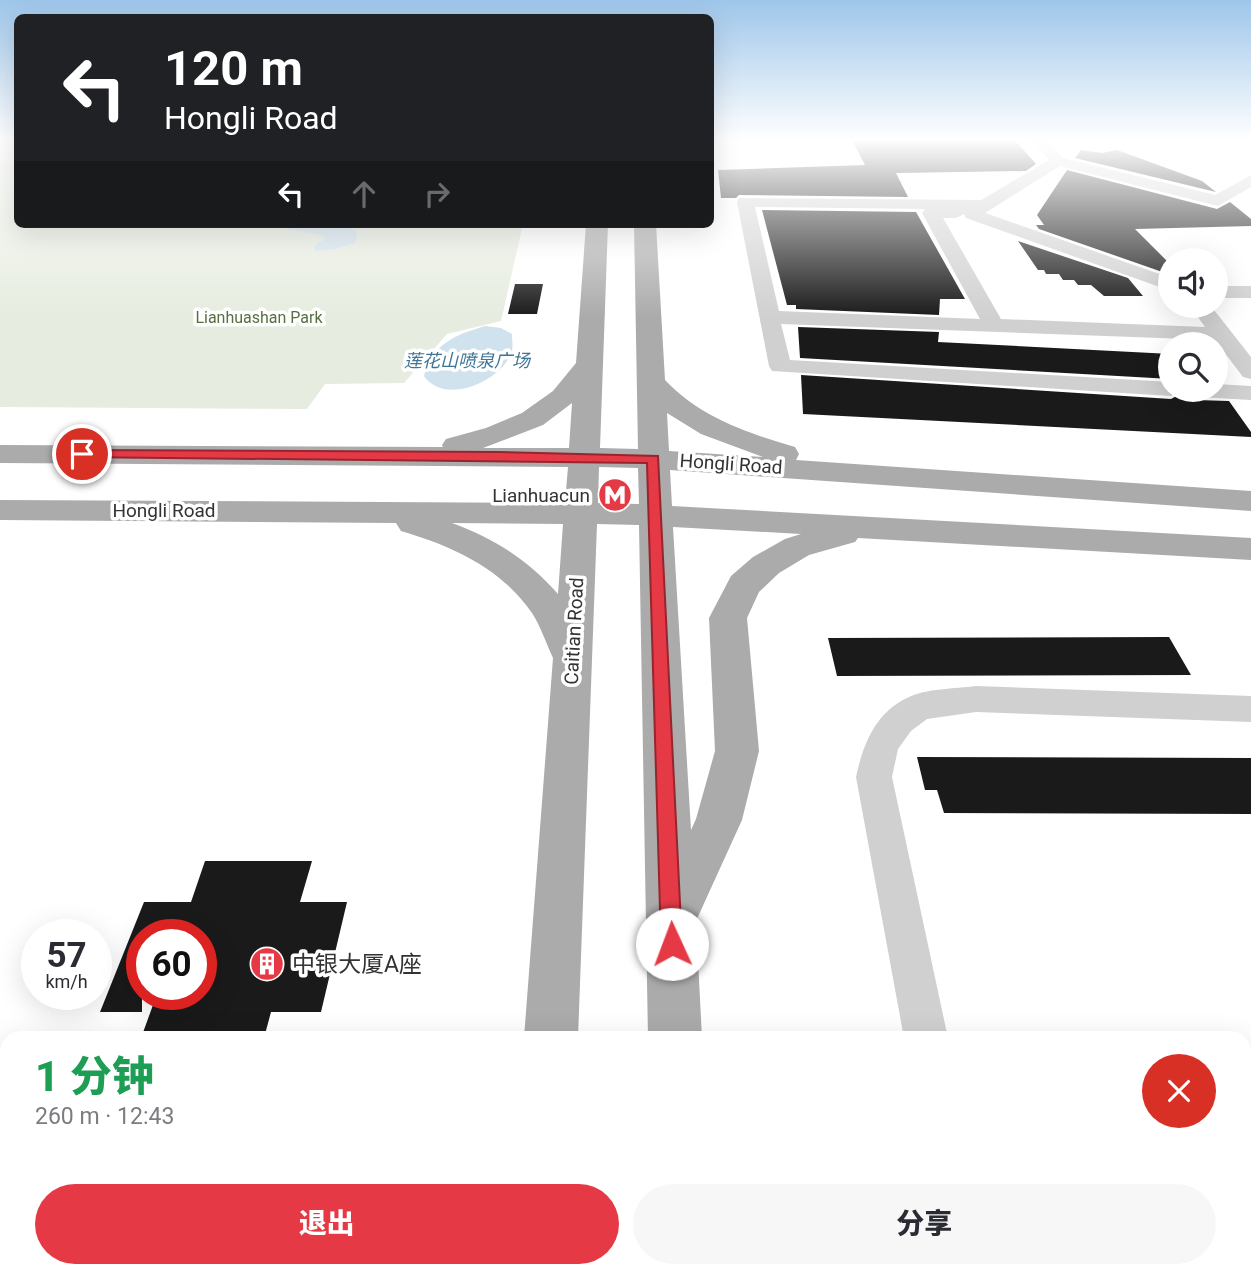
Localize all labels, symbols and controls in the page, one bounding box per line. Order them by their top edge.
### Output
text: 120 m [164,40,303,97]
icon: left [49,42,140,133]
text: Hongli Road [164,99,338,137]
icon: left [272,175,310,213]
icon: ahead [345,175,383,213]
icon: right [418,175,456,213]
map controls [1158,248,1228,402]
button: sound [1158,248,1228,318]
park label: Lianhuashan Park [195,308,323,327]
button: search [1158,332,1228,402]
water label: 莲花山喷泉广场 [404,350,532,371]
pin [52,424,112,484]
icon: arrive [63,435,101,473]
street label: Hongli Road [679,449,783,479]
metro station icon: Lianhuacun [596,476,634,514]
place label: Lianhuacun [492,484,590,507]
street label: Hongli Road [112,499,216,522]
street label: Caitian Road [560,577,588,685]
position arrow [635,907,709,981]
speed limit sign: 60 [126,919,217,1010]
text: 57 [46,935,87,976]
building icon: 中银大厦A座 [248,945,286,983]
place label: 中银大厦A座 [292,951,422,978]
text: km/h [45,971,88,992]
text: 1 分钟 [35,1052,154,1101]
button: close [1142,1054,1216,1128]
text: 260 m · 12:43 [35,1103,174,1130]
button: 退出 [35,1184,619,1264]
button: 分享 [633,1184,1216,1264]

